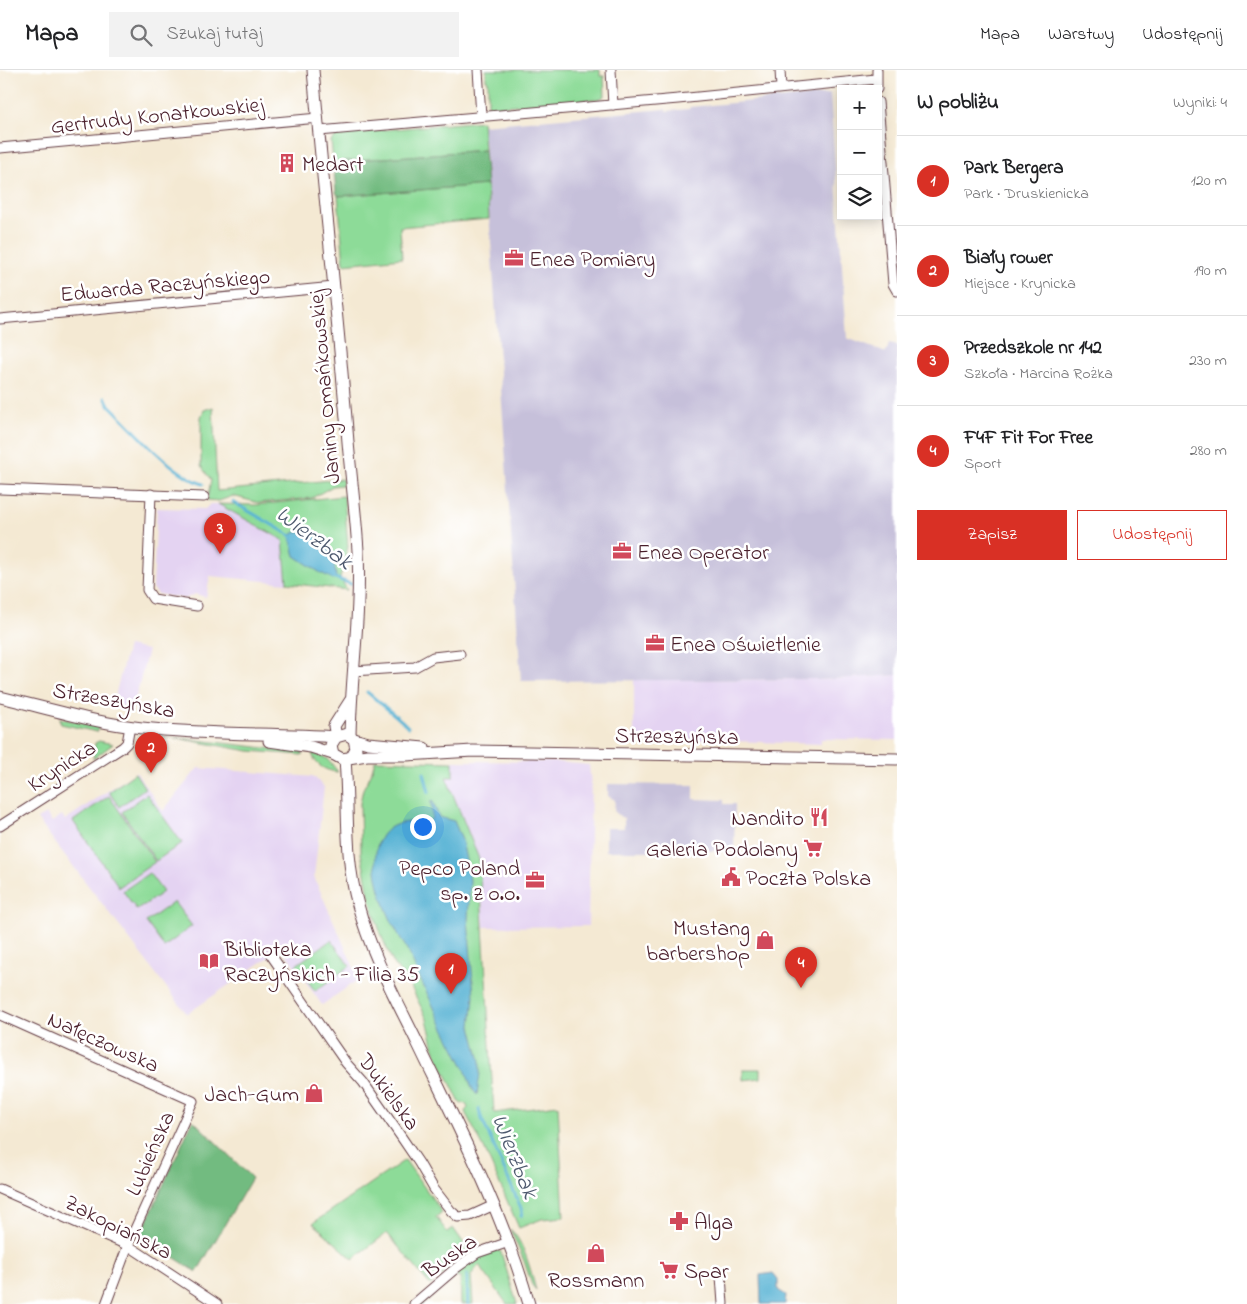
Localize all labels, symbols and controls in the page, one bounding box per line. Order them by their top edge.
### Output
search box [109,12,459,57]
text: Mapa [25,17,79,52]
icon: search [127,21,155,49]
text: Szukaj tutaj [167,21,262,48]
text: Mapa [980,22,1020,48]
text: Warstwy [1048,22,1114,48]
text: Udostępnij [1142,22,1222,48]
map controls [837,85,882,220]
button: + [837,85,882,130]
text: W pobliżu [917,88,999,118]
street label: Gertrudy Konatkowskiej [49,90,266,145]
text: Wyniki: 4 [1173,91,1227,115]
button: − [837,130,882,175]
place label: Medart [302,150,364,182]
building icon: Medart [276,152,298,174]
text: Park Bergera [964,155,1063,182]
text: 1 [930,169,936,193]
text: 120 m [1191,169,1227,193]
button: layers [837,175,882,220]
text: Park · Druskienicka [964,182,1089,206]
place label: Enea Pomiary [529,245,655,278]
text: Biały rower [964,245,1053,272]
office icon: Enea Pomiary [503,247,525,269]
text: 2 [929,259,937,283]
text: 190 m [1194,259,1227,283]
street label: Edwarda Raczyńskiego [59,262,272,313]
text: Miejsce · Krynicka [964,272,1076,296]
street label: Janiny Omańkowskiej [302,288,351,485]
text: Przedszkole nr 142 [964,335,1102,362]
text: 3 [930,349,936,373]
text: 230 m [1189,349,1227,373]
text: Szkoła · Marcina Rożka [964,362,1113,386]
text: F4F Fit For Free [964,425,1093,452]
text: 4 [930,439,936,463]
text: 280 m [1190,439,1227,463]
text: Sport [964,452,1002,476]
water label: Wierzbak [268,498,361,581]
button: Zapisz [917,510,1067,560]
button: Udostępnij [1077,510,1227,560]
pin: 3 [204,513,236,554]
place label: Enea Operator [637,538,769,570]
office icon: Enea Operator [611,540,633,562]
place label: Enea Oświetlenie [670,630,821,662]
office icon: Enea Oświetlenie [644,632,666,654]
street label: Strzeszyńska [50,675,177,729]
street label: Strzeszyńska [615,721,739,756]
pin: 2 [135,732,167,773]
street label: Krynicka [22,733,104,802]
place label: Nandito [731,804,804,836]
restaurant icon: Nandito [808,806,830,828]
your location [410,814,436,840]
place label: Galeria Podolany [646,835,798,868]
supermarket icon: Galeria Podolany [802,837,824,859]
place label: Pepco Poland sp. z o.o. [399,854,520,911]
place label: Poczta Polska [746,864,871,896]
public building icon: Poczta Polska [720,866,742,888]
office icon: Pepco Poland sp. z o.o. [524,869,546,891]
place label: Mustang barbershop [646,914,750,971]
shop icon: Mustang barbershop [754,929,776,951]
place label: Biblioteka Raczyńskich - Filia 35 [223,935,419,993]
pin: 4 [785,947,817,988]
library icon: Biblioteka Raczyńskich - Filia 35 [198,950,220,972]
pin: 1 [435,953,467,994]
street label: Nałęczowska [42,1005,164,1083]
street label: Dukielska [348,1047,427,1138]
place label: Jach-Gum [205,1080,299,1112]
shop icon: Jach-Gum [303,1082,325,1104]
street label: Lubieńska [119,1107,185,1202]
water label: Wierzbak [481,1109,547,1206]
street label: Zakopiańska [58,1188,177,1269]
place label: Alga [694,1208,733,1241]
pharmacy icon: Alga [668,1210,690,1232]
street label: Buska [416,1227,484,1288]
shop icon: Rossmann [585,1242,607,1264]
place label: Spar [684,1257,729,1289]
supermarket icon: Spar [658,1259,680,1281]
place label: Rossmann [548,1266,644,1298]

